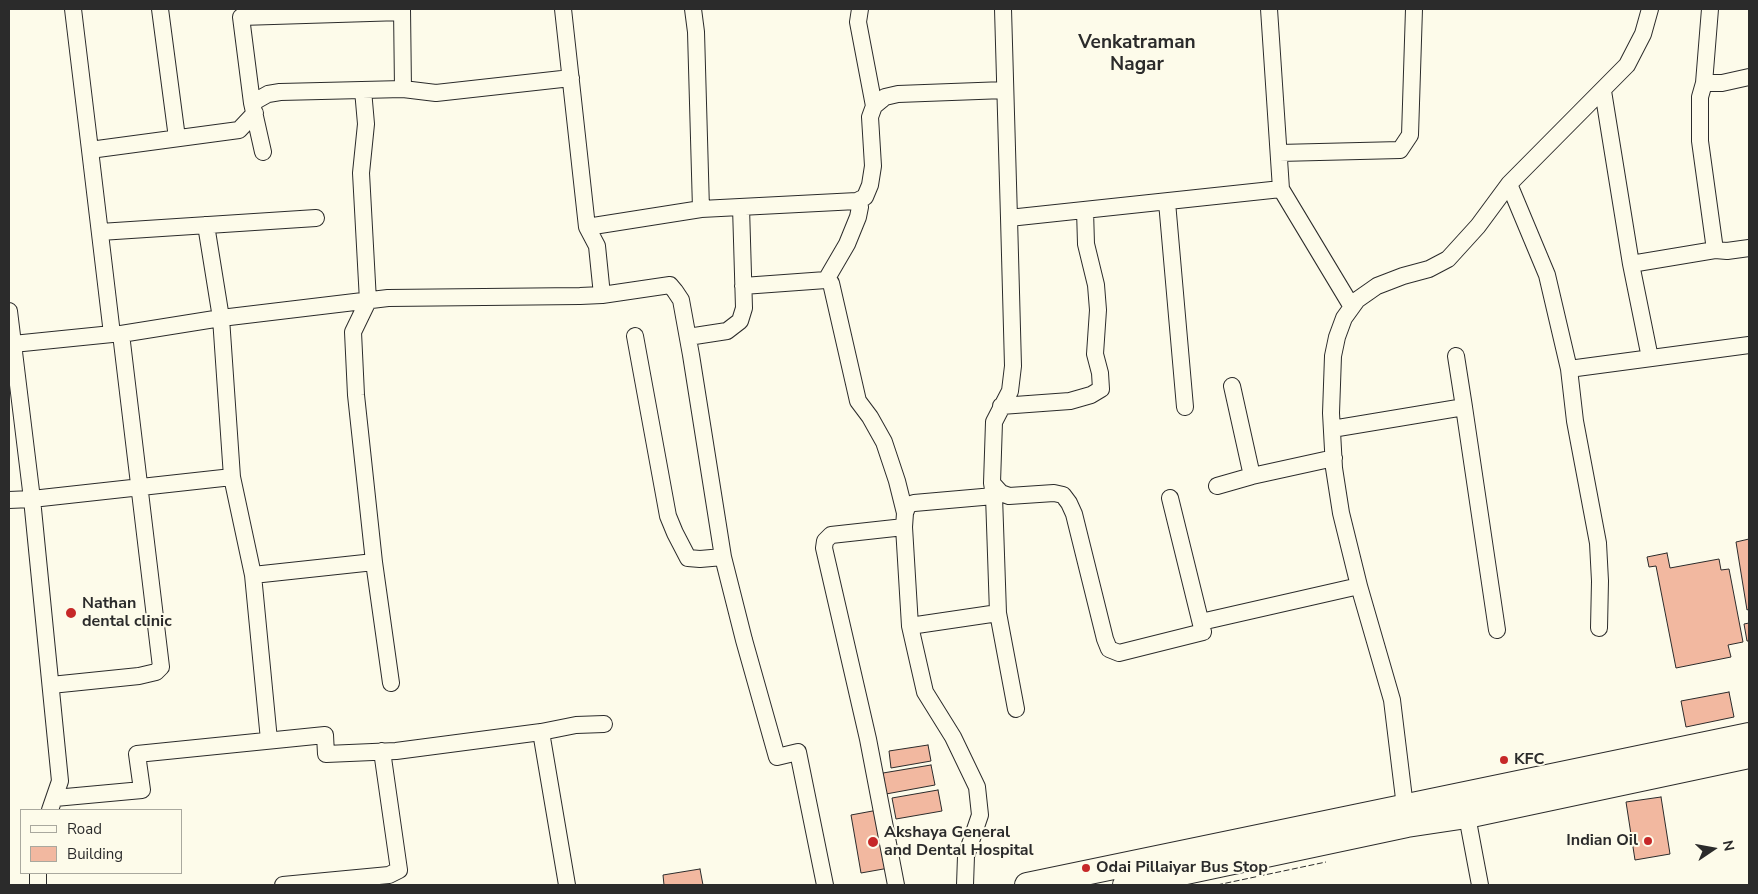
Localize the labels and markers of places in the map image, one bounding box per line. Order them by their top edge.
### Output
place label: Nathan dental clinic [82,594,172,632]
marker: Nathan dental clinic [64,606,78,620]
place label: KFC [1514,750,1544,770]
marker: KFC [1498,754,1510,766]
place label: Akshaya General and Dental Hospital [884,823,1034,861]
place label: Indian Oil [1566,831,1638,851]
marker: Akshaya General and Dental Hospital [866,835,880,849]
marker: Indian Oil [1642,835,1654,847]
place label: Odai Pillaiyar Bus Stop [1096,858,1268,878]
marker: Odai Pillaiyar Bus Stop [1080,862,1092,874]

